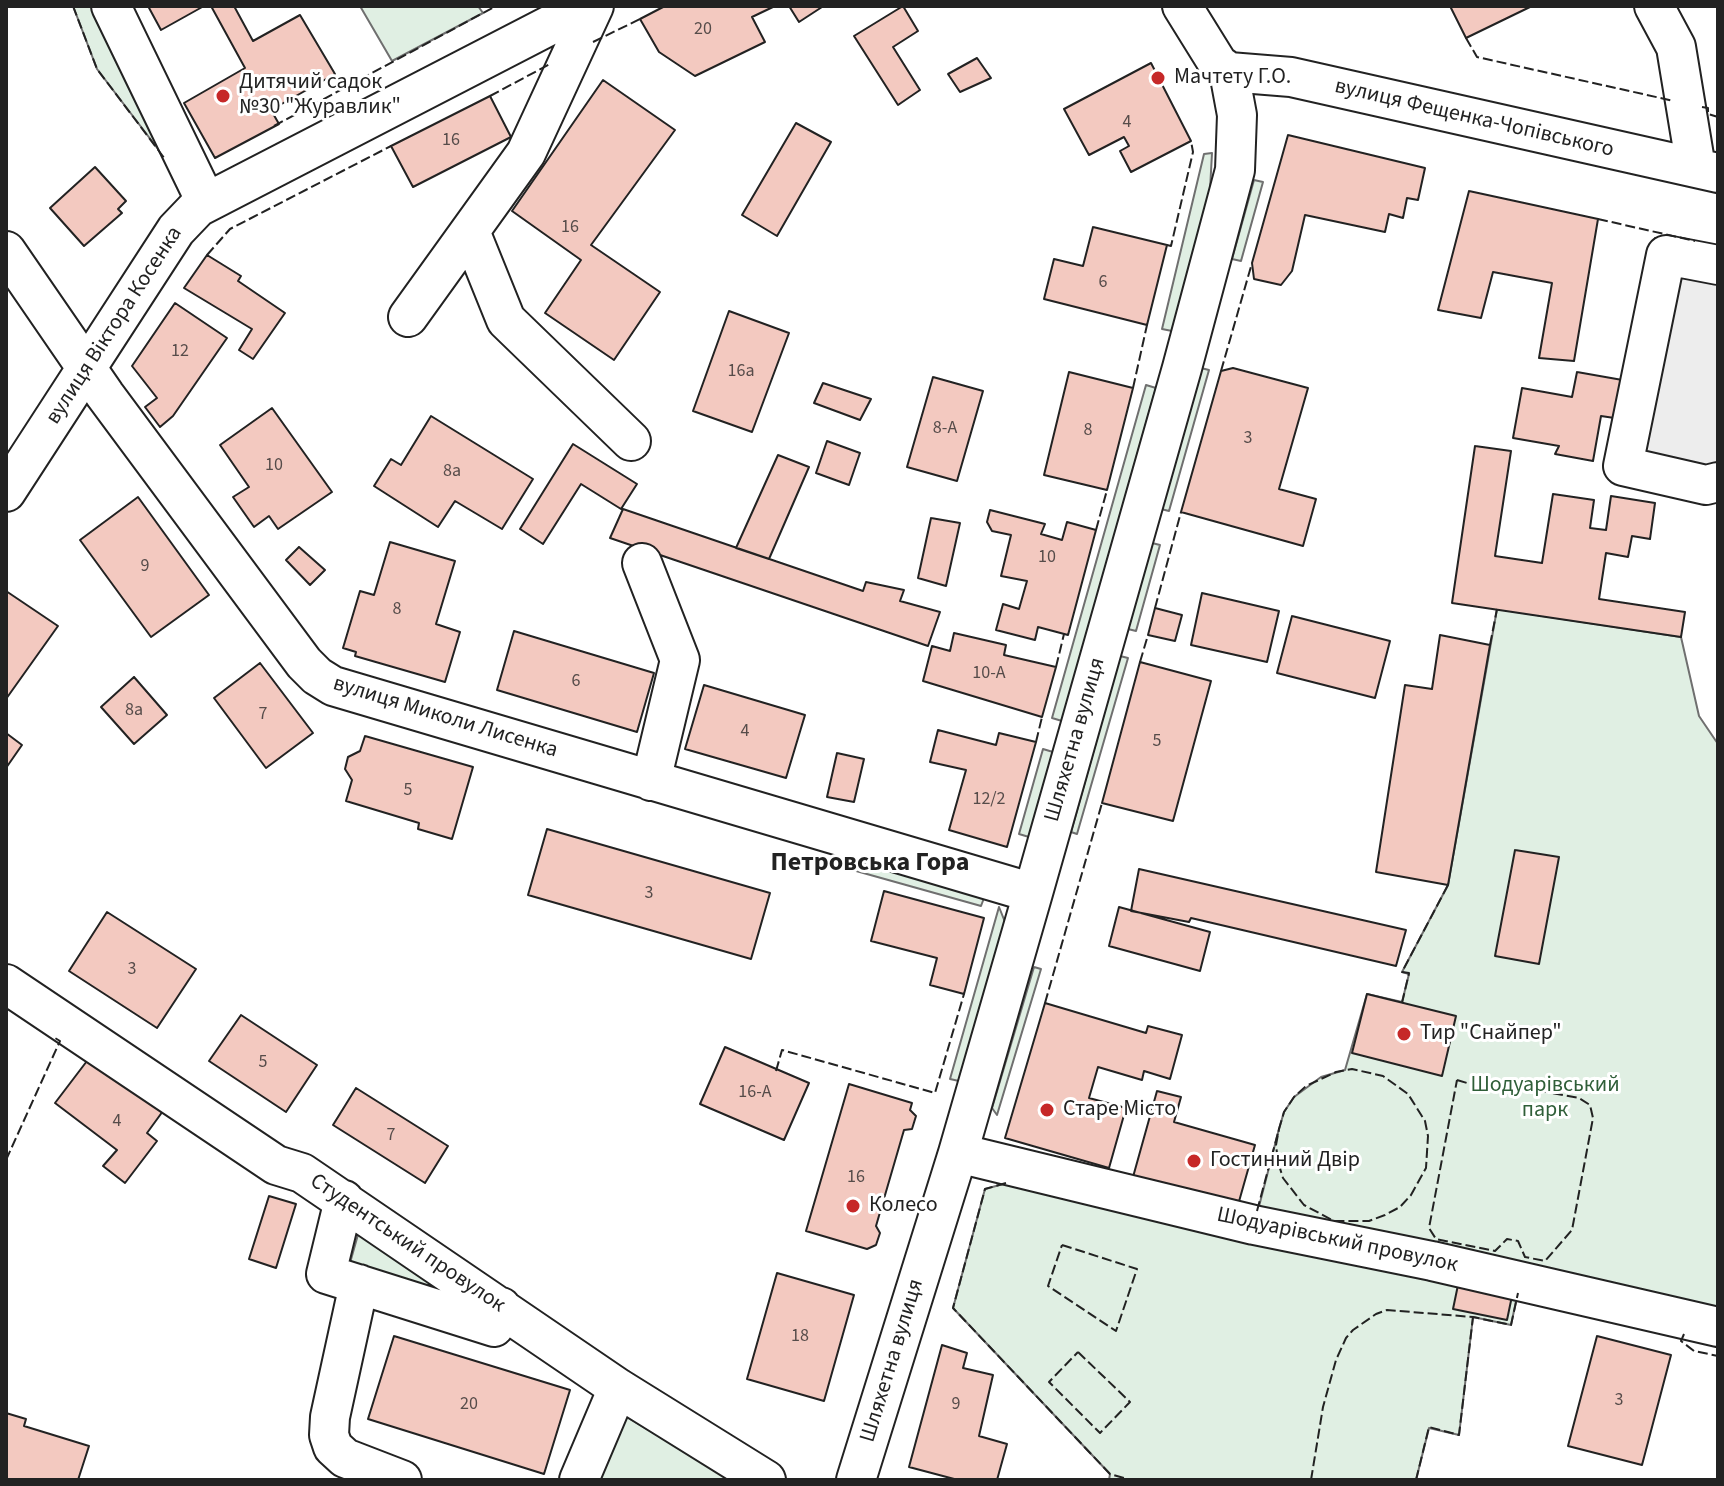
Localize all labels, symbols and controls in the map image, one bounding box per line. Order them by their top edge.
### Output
house number: 20 [694,19,712,41]
place label: Мачтету Г.О. [1174,65,1291,91]
marker: Мачтету Г.О. [1149,69,1167,87]
place label: Дитячий садок №30 "Журавлик" [239,70,401,122]
street label: вулиця Фещенка-Чопівського [1332,74,1616,164]
marker: Дитячий садок №30 "Журавлик" [214,87,232,105]
house number: 4 [1123,112,1131,134]
house number: 16 [442,130,460,152]
house number: 16 [561,217,579,239]
street label: вулиця Віктора Косенка [41,222,189,430]
house number: 6 [1099,272,1107,294]
house number: 12 [171,341,189,363]
house number: 16а [728,361,754,383]
house number: 8-А [933,418,957,440]
house number: 8 [1084,420,1092,442]
house number: 3 [1244,428,1252,450]
house number: 10 [265,455,283,477]
house number: 8а [443,461,461,483]
house number: 10 [1038,547,1056,569]
house number: 9 [141,556,149,578]
house number: 8 [393,599,401,621]
street label: Шляхетна вулиця [1040,655,1112,825]
house number: 10-А [972,663,1006,685]
street label: вулиця Миколи Лисенка [329,671,561,765]
house number: 6 [572,671,580,693]
house number: 8а [125,700,143,722]
house number: 7 [259,704,267,726]
house number: 4 [741,721,749,743]
house number: 5 [1153,731,1161,753]
house number: 5 [404,780,412,802]
house number: 12/2 [972,789,1006,811]
district label: Петровська Гора [771,848,969,880]
house number: 3 [645,883,653,905]
house number: 3 [128,959,136,981]
place label: Тир "Снайпер" [1420,1021,1562,1047]
marker: Тир "Снайпер" [1395,1025,1413,1043]
house number: 5 [259,1052,267,1074]
park label: Шодуарівський парк [1470,1073,1620,1124]
house number: 16-А [738,1082,772,1104]
place label: Старе Місто [1063,1097,1176,1123]
marker: Старе Місто [1038,1101,1056,1119]
house number: 4 [113,1111,121,1133]
house number: 7 [387,1125,395,1147]
place label: Гостинний Двір [1210,1148,1360,1174]
marker: Гостинний Двір [1185,1152,1203,1170]
house number: 16 [847,1167,865,1189]
street label: Студентський провулок [304,1169,510,1319]
place label: Колесо [869,1193,938,1219]
marker: Колесо [844,1197,862,1215]
street label: Шодуарівський провулок [1214,1203,1460,1279]
street label: Шляхетна вулиця [856,1276,930,1446]
house number: 18 [791,1326,809,1348]
house number: 3 [1615,1390,1623,1412]
house number: 20 [460,1394,478,1416]
house number: 9 [952,1394,960,1416]

